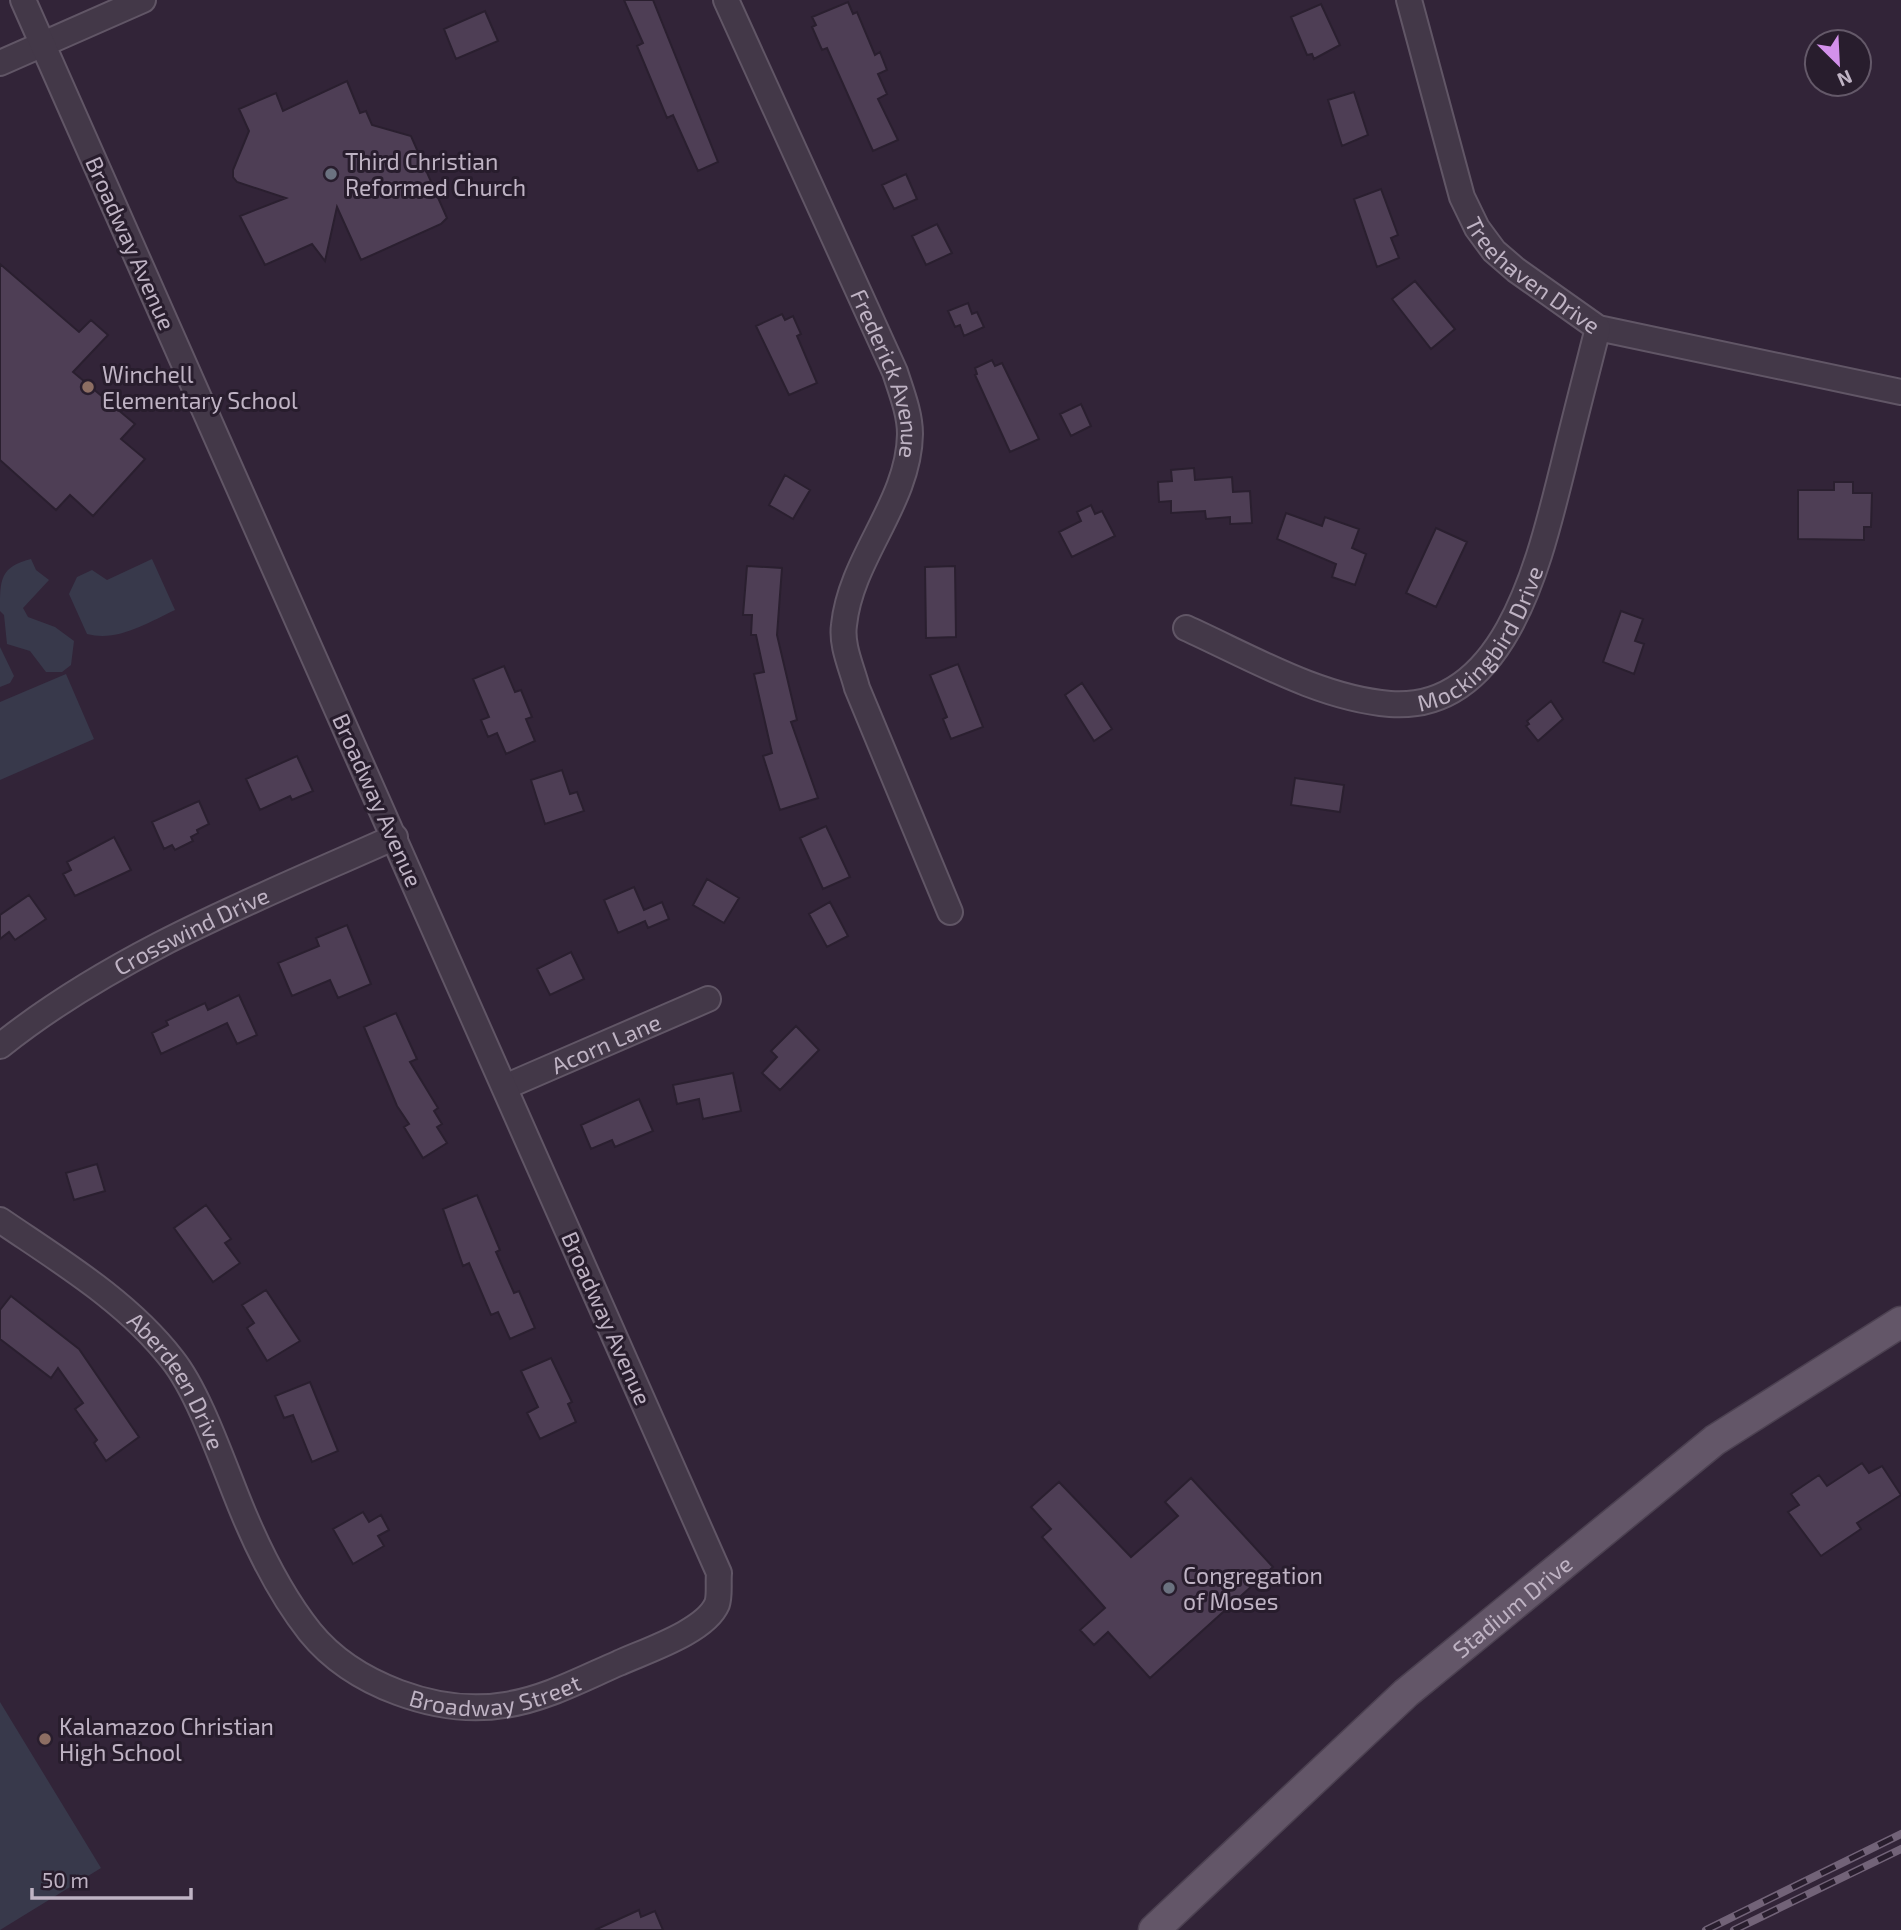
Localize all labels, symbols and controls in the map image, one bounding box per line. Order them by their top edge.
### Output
north arrow [1803,28,1873,98]
text: N [1834,66,1856,92]
place label: Third Christian Reformed Church [345,147,526,201]
street label: Broadway Avenue [80,152,182,334]
marker: Third Christian Reformed Church [323,166,339,182]
street label: Treehaven Drive [1460,212,1606,339]
street label: Frederick Avenue [845,285,924,461]
place label: Winchell Elementary School [102,360,298,414]
marker: Winchell Elementary School [80,379,96,395]
street label: Mockingbird Drive [1414,562,1548,717]
street label: Broadway Avenue [327,709,429,891]
street label: Crosswind Drive [109,881,273,981]
street label: Acorn Lane [547,1007,665,1079]
street label: Broadway Avenue [556,1227,658,1409]
street label: Aberdeen Drive [122,1306,231,1454]
street label: Stadium Drive [1447,1549,1577,1663]
place label: Congregation of Moses [1183,1561,1323,1615]
marker: Congregation of Moses [1161,1580,1177,1596]
street label: Broadway Street [406,1668,585,1721]
place label: Kalamazoo Christian High School [59,1712,274,1766]
marker: Kalamazoo Christian High School [37,1731,53,1747]
scale bar [32,1856,191,1900]
text: 50 m [42,1867,89,1892]

